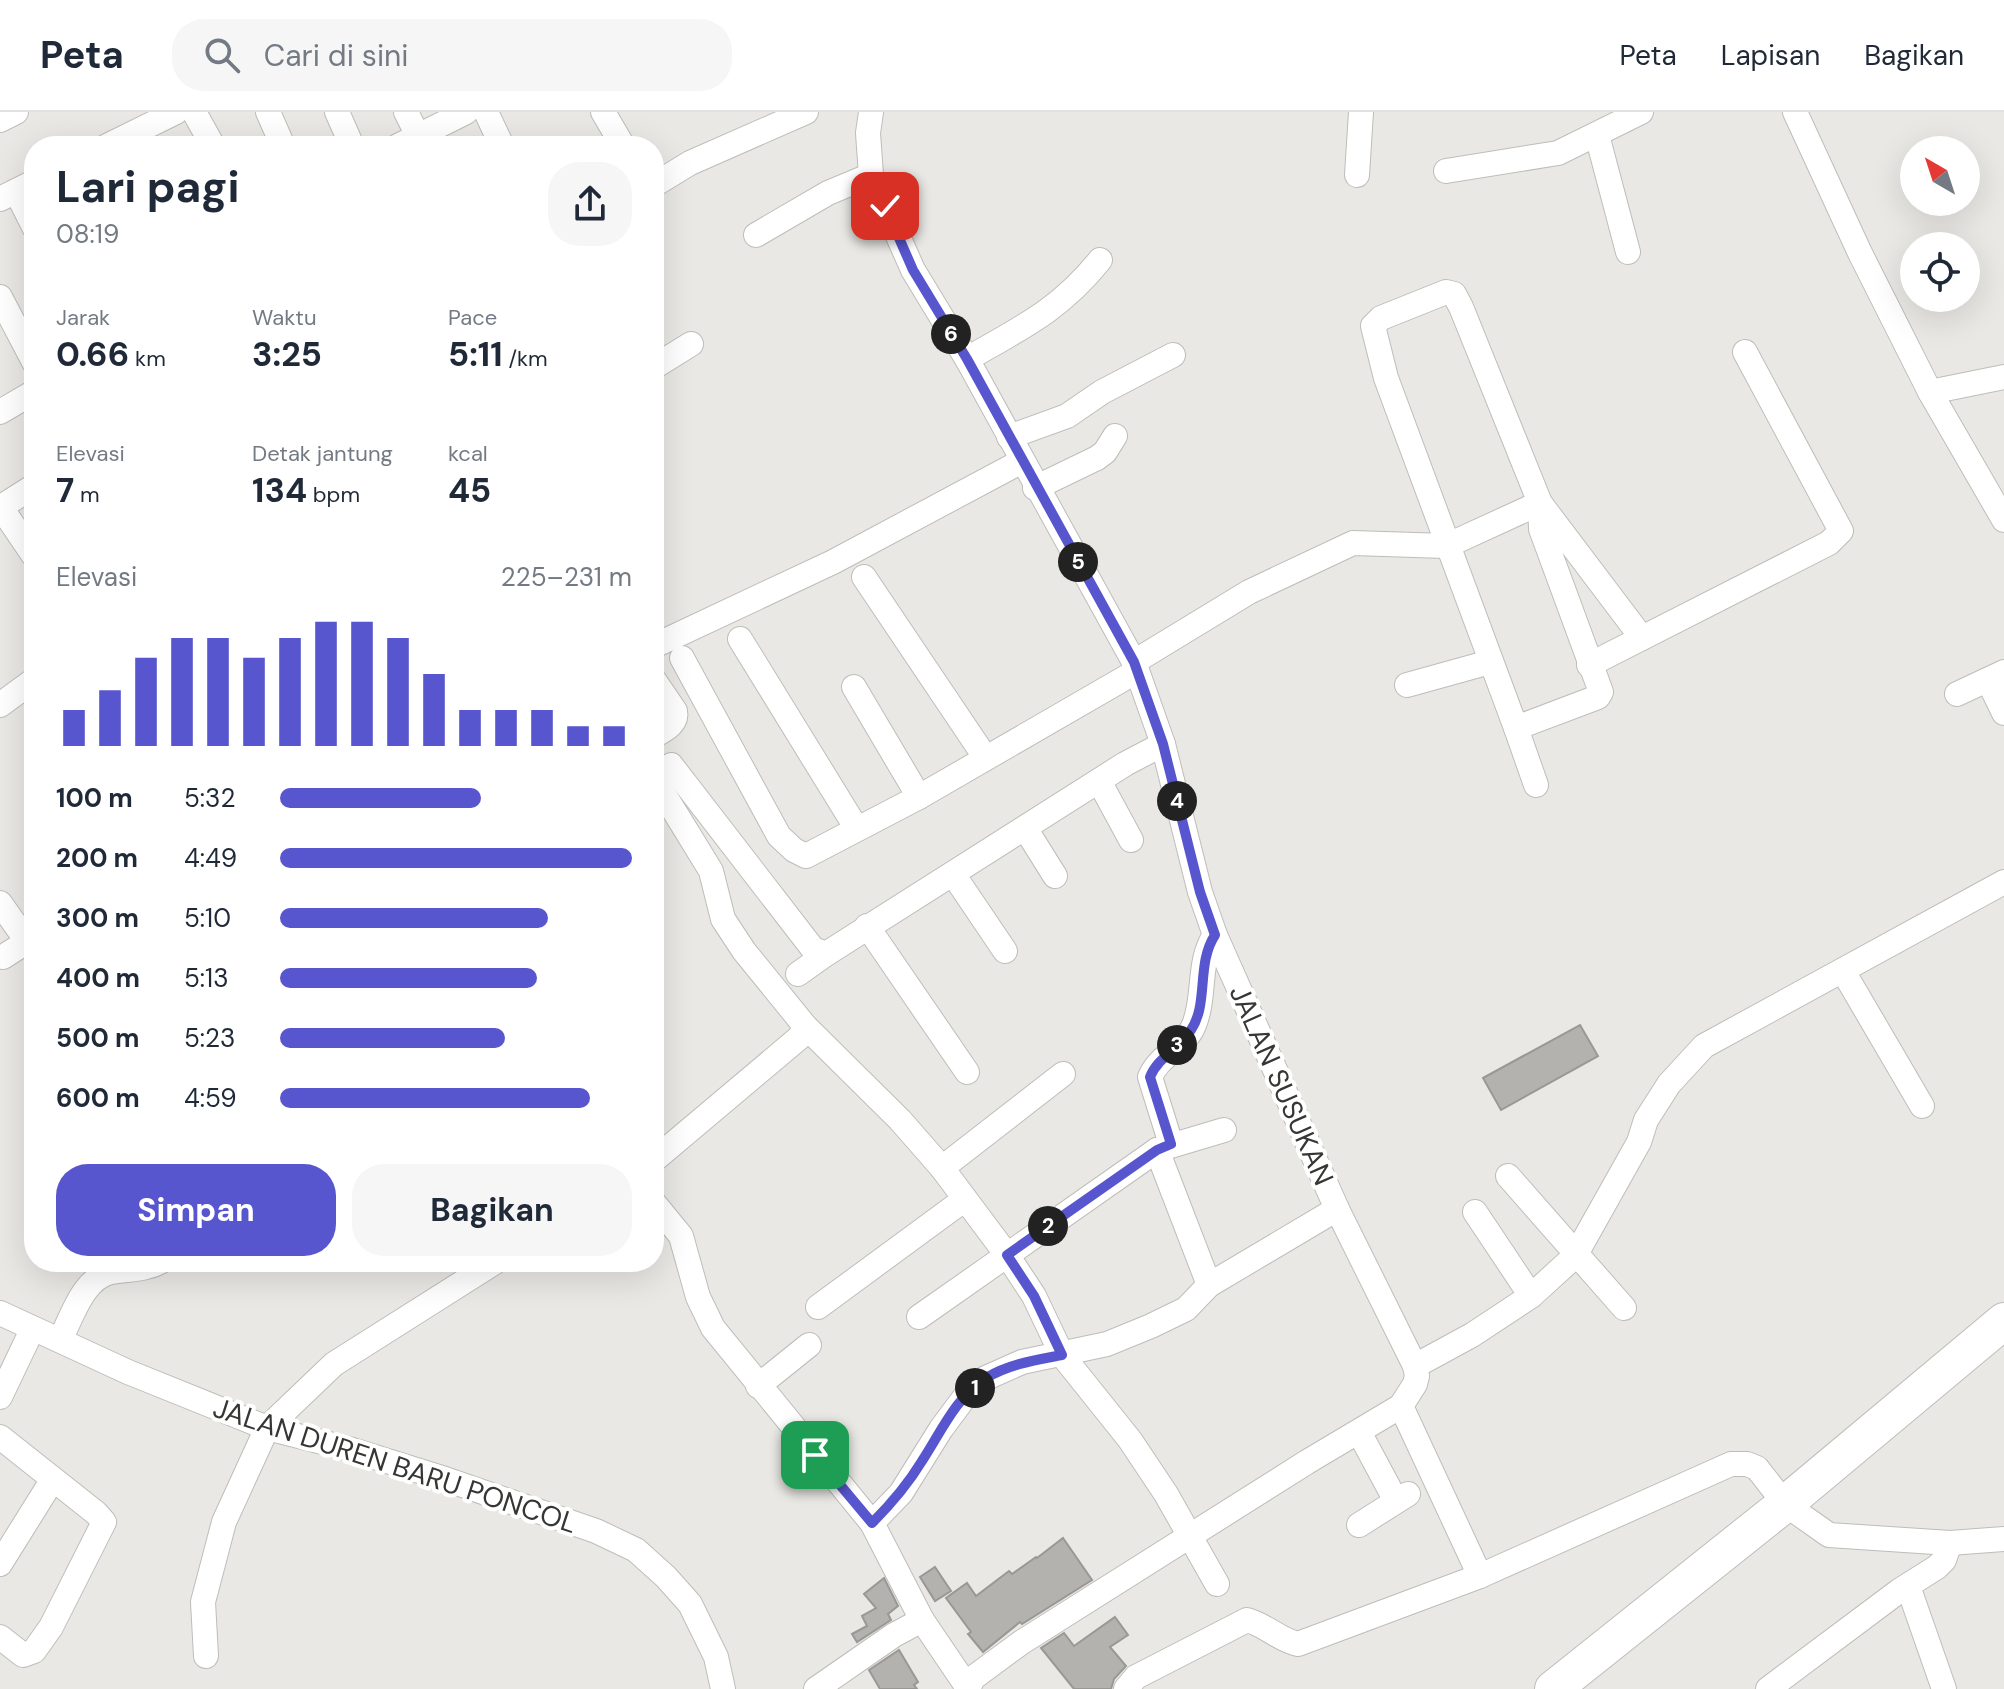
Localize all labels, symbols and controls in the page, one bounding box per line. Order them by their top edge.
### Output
search box [172,19,732,91]
text: Peta [40,30,124,80]
icon: search [200,33,244,77]
text: Cari di sini [264,36,409,75]
text: Peta [1620,37,1677,74]
text: Lapisan [1721,37,1820,74]
text: Bagikan [1864,37,1964,74]
north arrow [1900,136,1980,216]
map controls [1900,136,1980,312]
text: Lari pagi [56,158,240,216]
button: share [548,162,632,246]
pin [851,172,919,240]
icon: check [863,184,907,228]
text: 08:19 [56,217,119,251]
button: locate [1900,232,1980,312]
text: Jarak [56,303,110,332]
text: Waktu [252,303,317,332]
text: Pace [448,303,497,332]
pin: 6 [931,314,971,354]
text: 6 [944,319,958,348]
text: 0.66 [56,332,129,377]
text: 3:25 [252,332,322,377]
text: 5:11 [448,332,503,377]
text: km [129,344,166,373]
text: /km [503,344,548,373]
text: Elevasi [56,439,125,468]
text: Detak jantung [252,439,393,468]
text: kcal [448,439,488,468]
text: 7 [56,468,74,513]
text: 134 [252,468,307,513]
text: 45 [448,468,491,513]
text: m [74,480,100,509]
text: bpm [307,480,360,509]
pin: 5 [1058,542,1098,582]
text: 5 [1071,547,1085,576]
text: Elevasi [56,560,137,594]
text: 225–231 m [501,560,632,594]
text: 100 m [56,781,133,815]
text: 5:32 [184,781,235,815]
pin: 4 [1157,781,1197,821]
text: 4 [1170,786,1184,815]
text: 200 m [56,841,138,875]
text: 4:49 [184,841,237,875]
text: 300 m [56,901,139,935]
text: 5:10 [184,901,231,935]
text: 400 m [56,961,140,995]
text: 5:13 [184,961,229,995]
street label: JALAN SUSUKAN [1221,979,1342,1191]
text: 500 m [56,1021,139,1055]
text: 5:23 [184,1021,235,1055]
pin: 3 [1157,1025,1197,1065]
text: 3 [1170,1030,1184,1059]
text: 600 m [56,1081,140,1115]
text: 4:59 [184,1081,236,1115]
button: Simpan [56,1164,336,1256]
button: Bagikan [352,1164,632,1256]
pin: 2 [1028,1206,1068,1246]
text: 2 [1042,1211,1054,1240]
pin: 1 [955,1368,995,1408]
text: 1 [971,1373,979,1402]
street label: JALAN DUREN BARU PONCOL [208,1389,581,1542]
pin [781,1421,849,1489]
icon: arrive [793,1433,837,1477]

